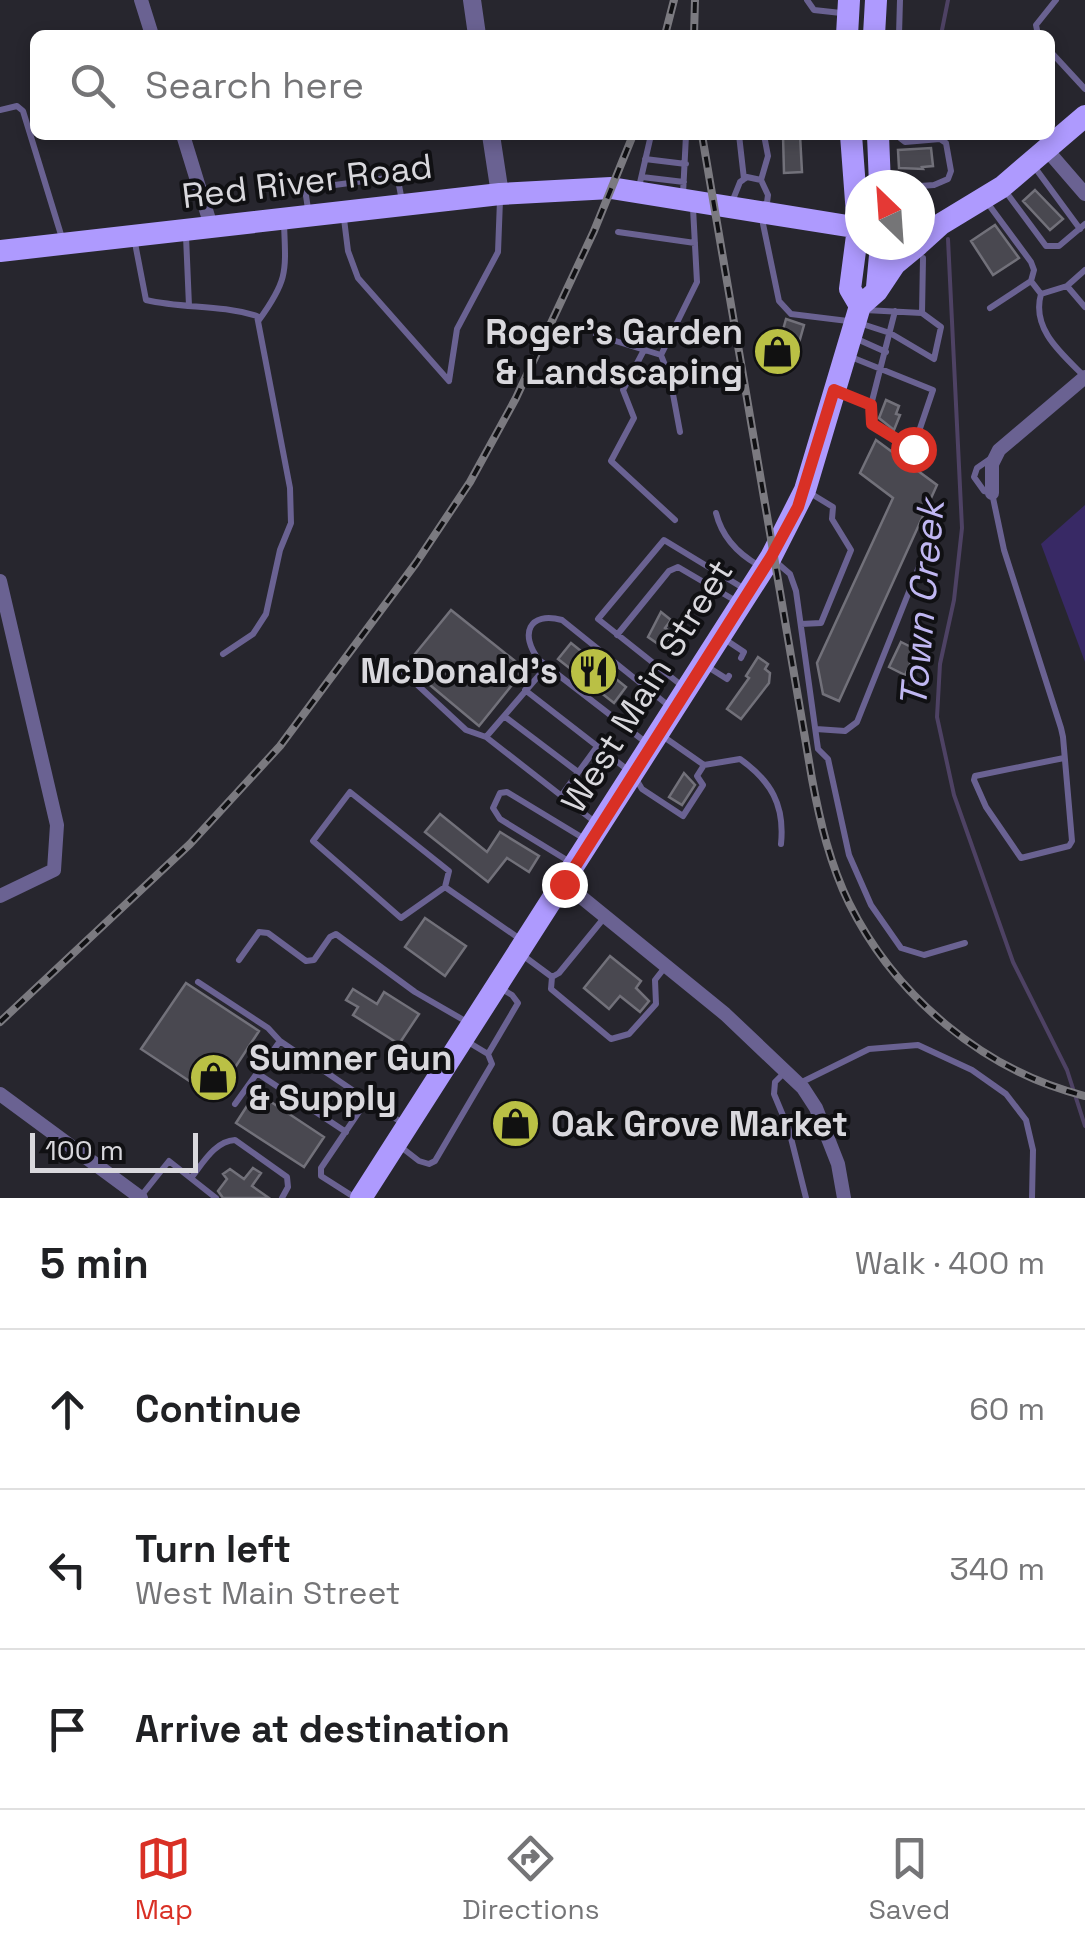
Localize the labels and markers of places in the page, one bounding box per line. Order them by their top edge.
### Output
place label: Roger's Garden & Landscaping [485,310,743,394]
shop icon: Roger's Garden & Landscaping [752,326,804,378]
restaurant icon: McDonald's [567,645,619,697]
place label: McDonald's [360,649,558,693]
place label: Sumner Gun & Supply [249,1036,452,1120]
shop icon: Sumner Gun & Supply [188,1052,240,1104]
shop icon: Oak Grove Market [490,1098,542,1150]
place label: Oak Grove Market [551,1102,848,1146]

